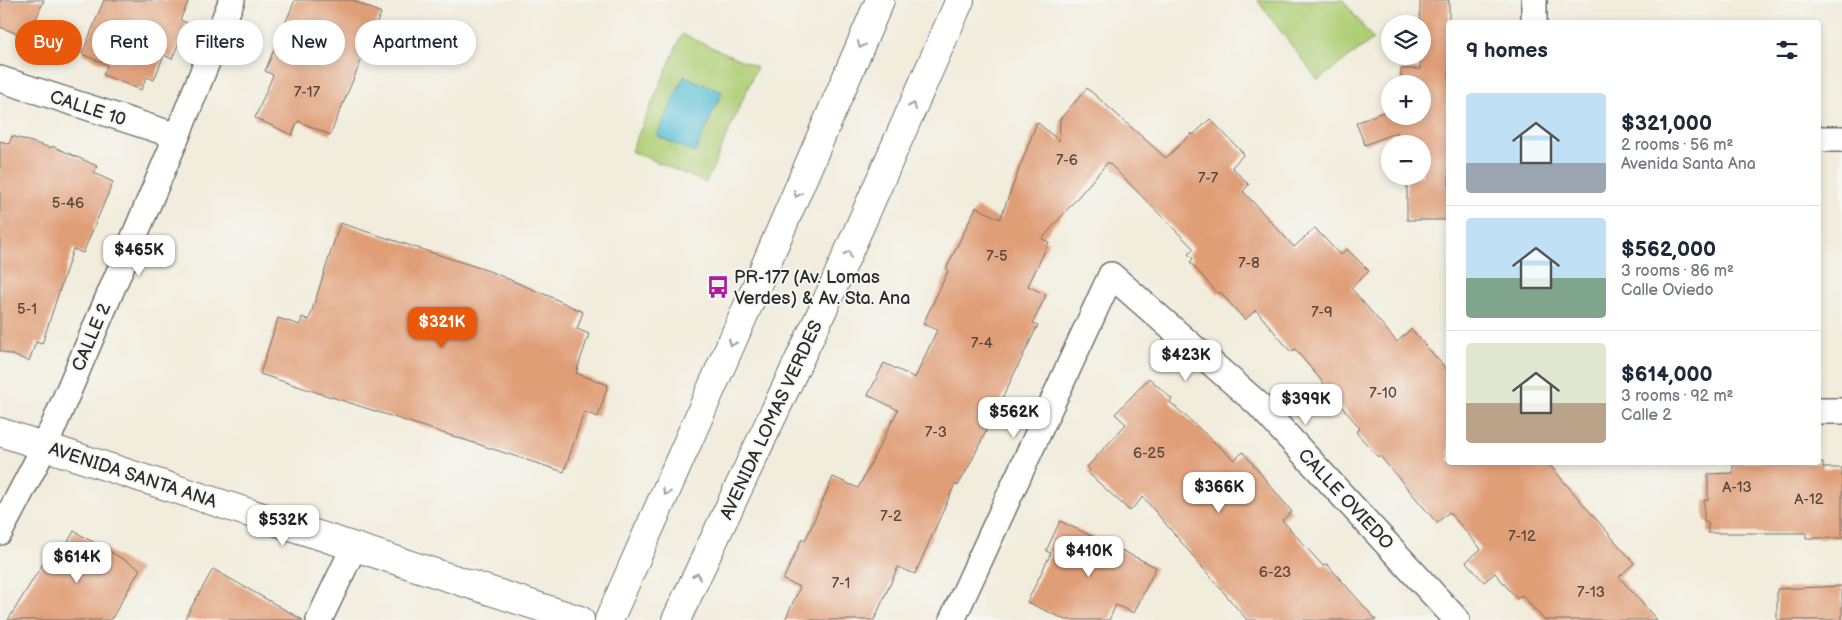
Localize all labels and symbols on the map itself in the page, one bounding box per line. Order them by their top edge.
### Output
one-way arrow [856,40,867,49]
house number: 7-17 [294,83,321,102]
street label: CALLE 10 [47,86,129,131]
one-way arrow [907,102,918,111]
house number: 7-6 [1056,151,1078,170]
house number: 7-7 [1198,169,1219,188]
one-way arrow [792,189,803,198]
house number: 5-46 [52,194,84,213]
pin: $465K [104,234,174,277]
house number: 7-5 [986,247,1008,266]
one-way arrow [841,250,852,259]
house number: 7-8 [1238,254,1260,273]
place label: PR-177 (Av. Lomas Verdes) & Av. Sta. Ana [734,267,910,309]
bus stop icon: PR-177 (Av. Lomas Verdes) & Av. Sta. Ana [705,274,731,300]
house number: 5-1 [17,300,37,319]
street label: CALLE 2 [68,300,115,374]
house number: 7-9 [1311,303,1333,322]
pin: $321K [407,306,477,349]
street label: AVENIDA LOMAS VERDES [716,317,827,523]
house number: 7-4 [971,334,993,353]
one-way arrow [727,338,738,347]
pin: $423K [1151,340,1221,382]
pin: $399K [1271,384,1341,426]
house number: 7-10 [1369,384,1397,403]
pin: $562K [979,396,1049,439]
house number: 7-3 [925,423,947,442]
street label: AVENIDA SANTA ANA [46,438,220,513]
house number: 6-25 [1133,444,1165,463]
street label: CALLE OVIEDO [1294,445,1398,554]
pin: $366K [1184,472,1254,514]
house number: A-13 [1722,478,1752,497]
one-way arrow [662,487,673,496]
house number: A-12 [1794,490,1824,509]
pin: $532K [248,504,318,547]
house number: 7-2 [880,507,902,526]
house number: 7-12 [1508,527,1536,546]
pin: $410K [1054,536,1124,578]
pin: $614K [42,542,112,584]
house number: 6-23 [1259,563,1291,582]
one-way arrow [691,572,701,581]
house number: 7-1 [832,574,850,593]
house number: 7-13 [1577,583,1605,602]

